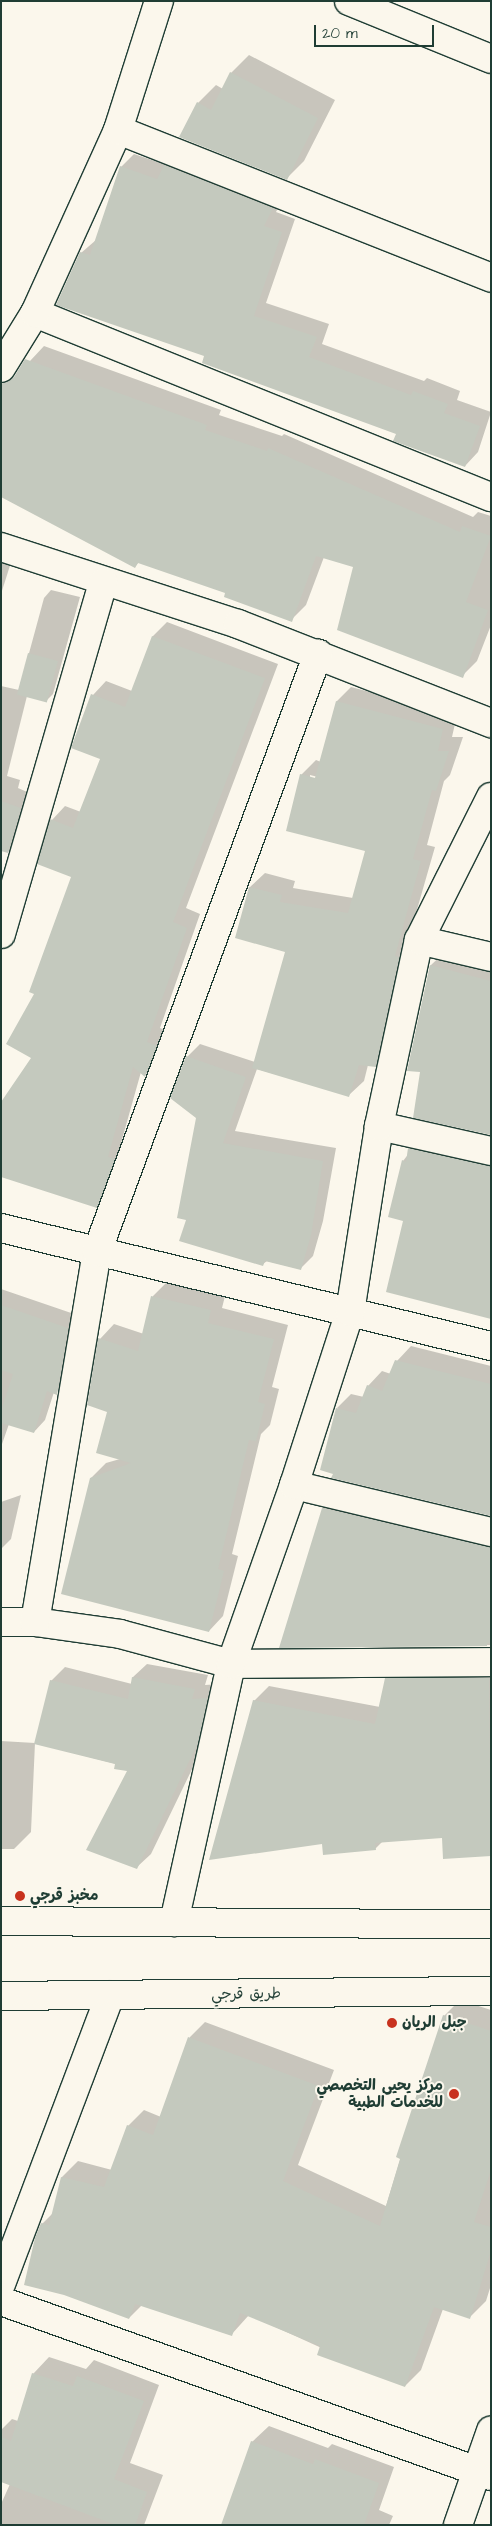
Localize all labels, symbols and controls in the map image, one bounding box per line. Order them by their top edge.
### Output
scale bar [317,15,437,47]
text: 20 m [322,23,358,44]
place label: مخبز قرجي [30,1887,98,1905]
marker: مخبز قرجي [14,1890,26,1902]
street label: طريق قرجي [211,1984,281,2004]
place label: جبل الريان [402,2014,467,2032]
marker: جبل الريان [386,2017,398,2029]
place label: مركز يحيى التخصصي للخدمات الطبية [316,2076,443,2111]
marker: مركز يحيى التخصصي للخدمات الطبية [447,2087,461,2101]

